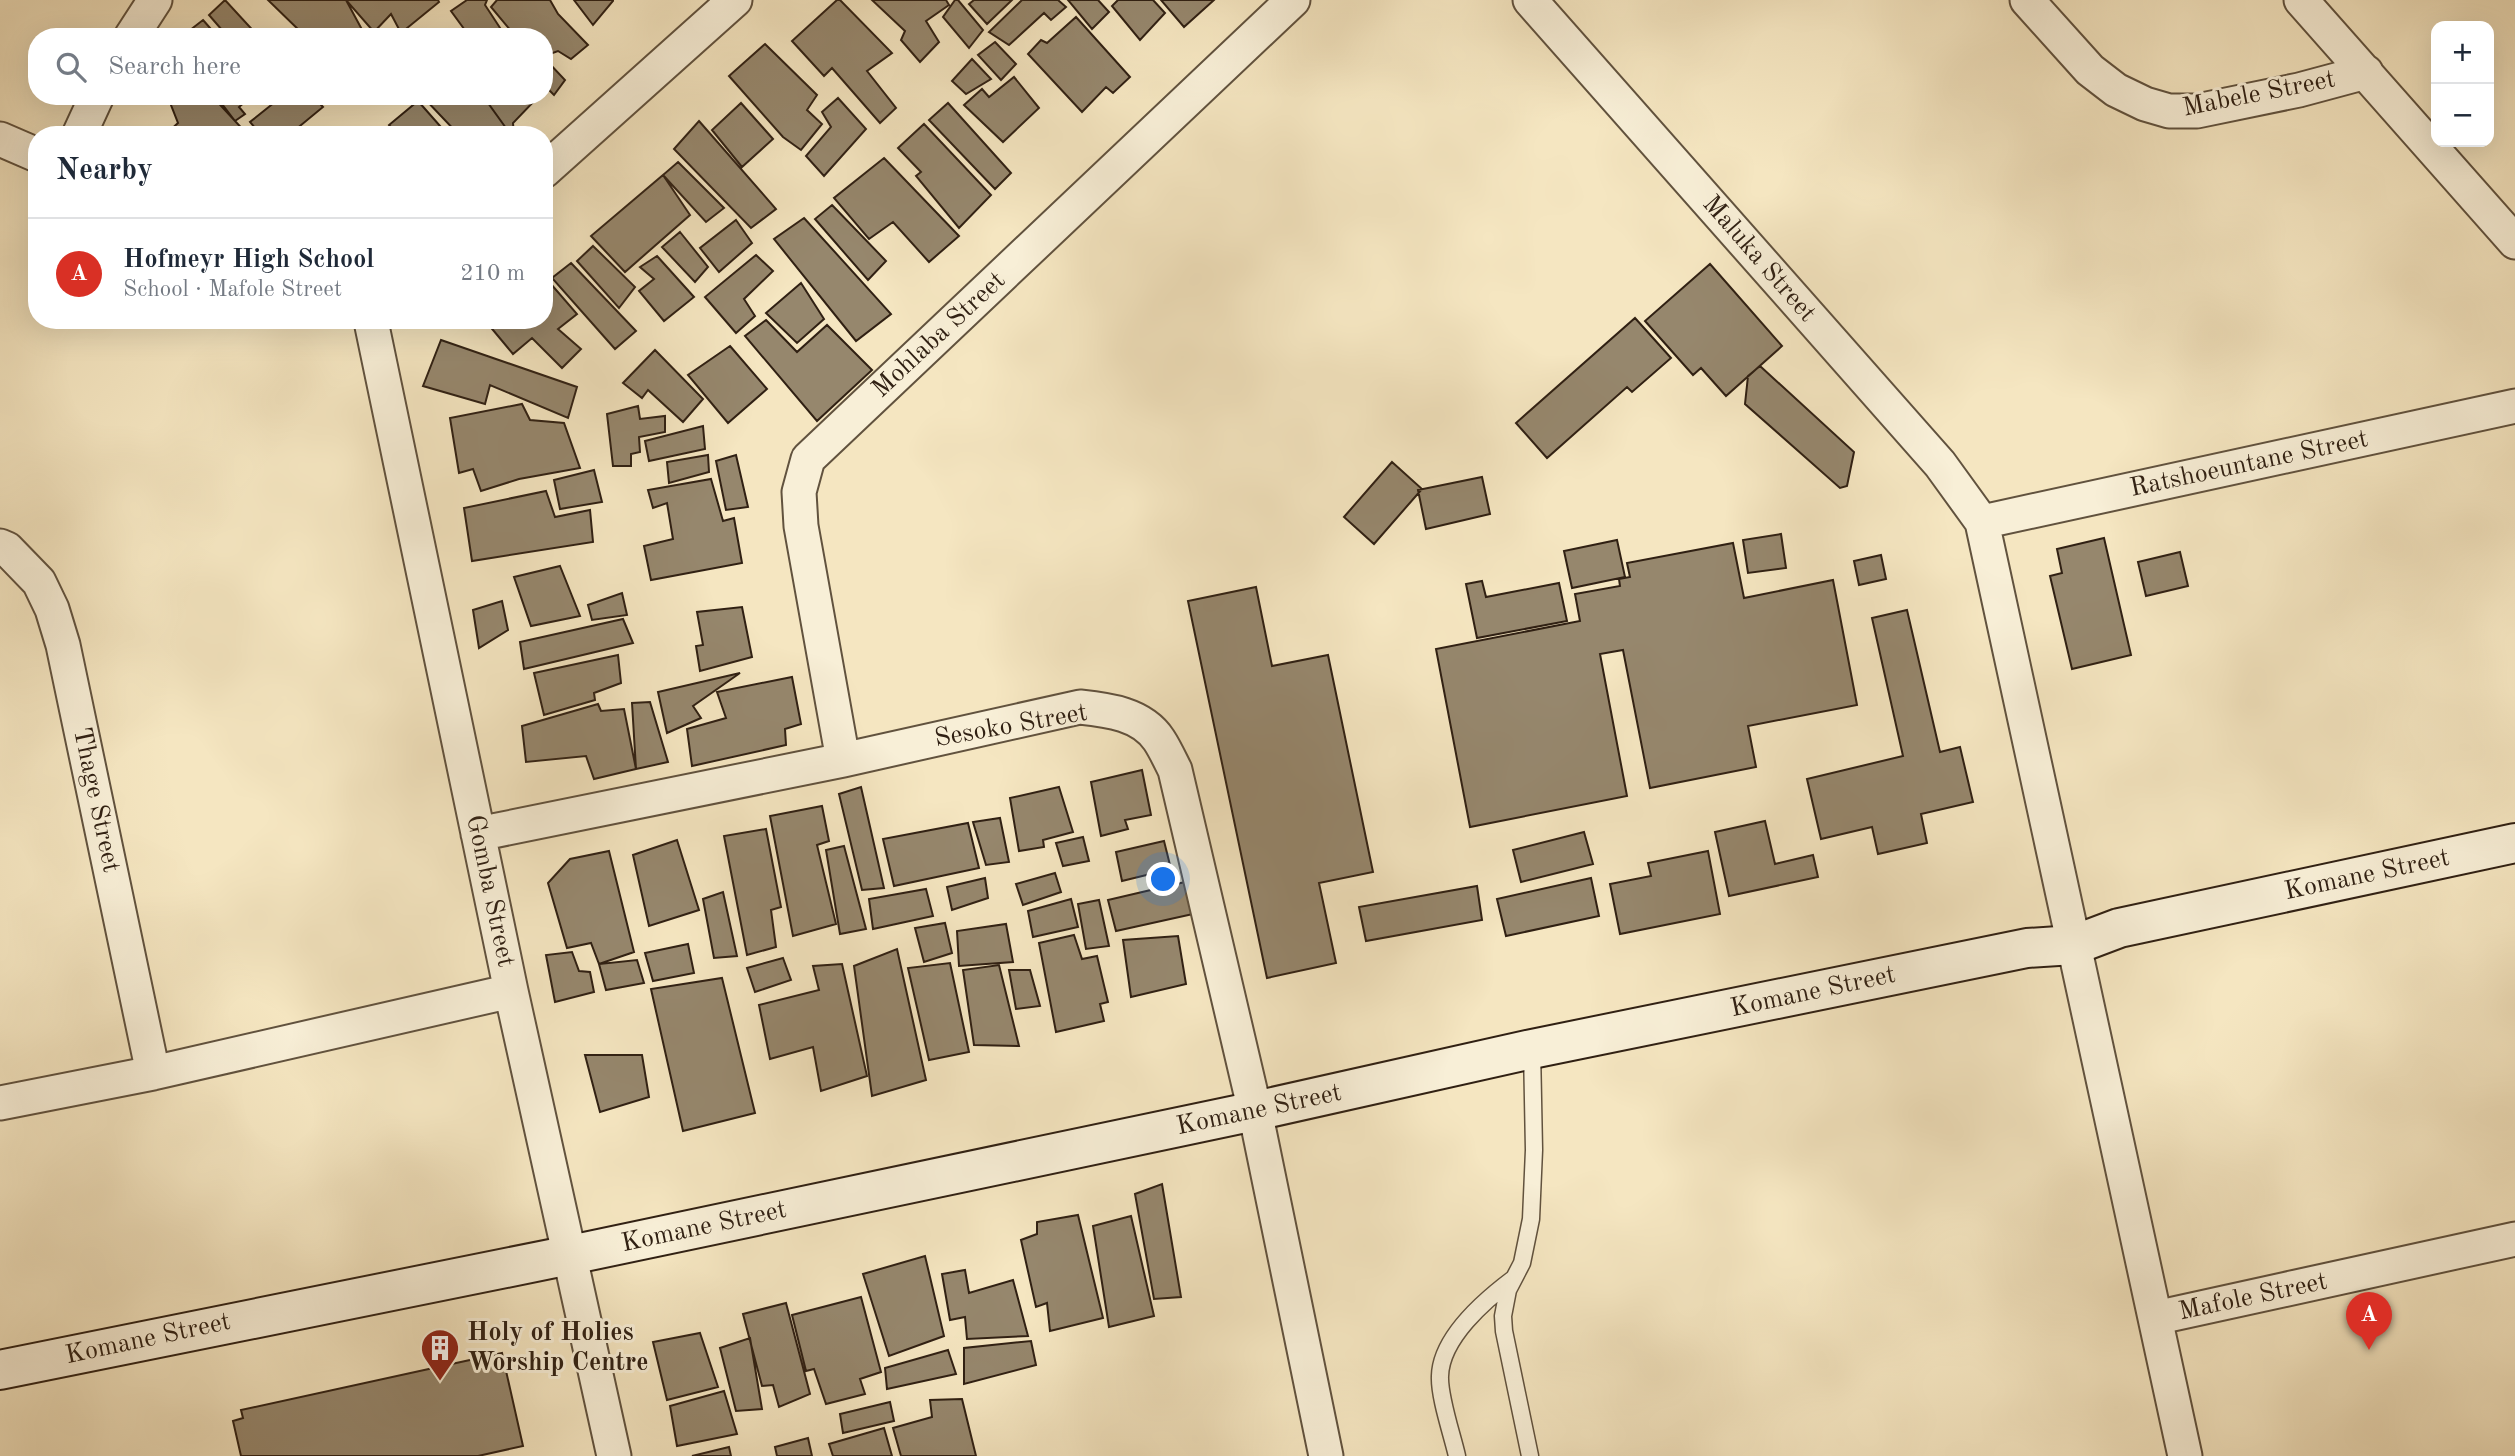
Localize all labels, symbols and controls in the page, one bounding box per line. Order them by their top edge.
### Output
map controls [2431,21,2494,147]
button: + [2431,21,2494,84]
search box [28,28,553,105]
icon: search [52,48,90,86]
text: Search here [108,54,241,80]
street label: Mabele Street [2180,66,2338,122]
button: − [2431,84,2494,147]
text: Nearby [56,156,153,186]
street label: Maluka Street [1697,191,1821,327]
text: Hofmeyr High School [123,247,374,273]
text: A [70,262,88,285]
text: 210 m [460,262,525,285]
street label: Mohlaba Street [868,267,1010,403]
text: School · Mafole Street [123,278,342,301]
street label: Ratshoeuntane Street [2127,426,2371,502]
street label: Sesoko Street [932,700,1090,752]
street label: Thage Street [68,725,124,875]
street label: Gomba Street [461,813,519,969]
street label: Komane Street [2282,845,2452,905]
your location [1146,862,1180,896]
street label: Komane Street [1728,962,1898,1022]
street label: Komane Street [1174,1080,1344,1140]
street label: Komane Street [619,1197,789,1257]
street label: Mafole Street [2176,1269,2330,1325]
pin: A [2346,1292,2392,1350]
street label: Komane Street [63,1309,233,1369]
place label: Holy of Holies Worship Centre [467,1320,649,1376]
building icon: Holy of Holies Worship Centre [419,1327,461,1382]

